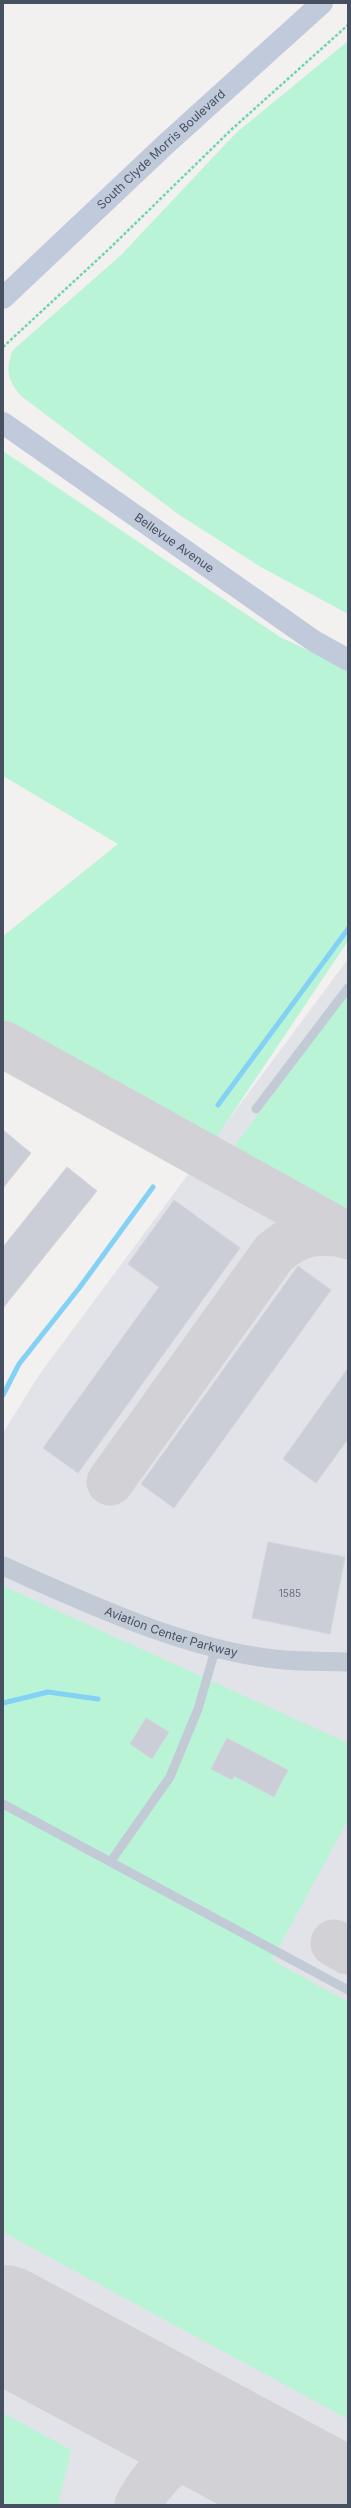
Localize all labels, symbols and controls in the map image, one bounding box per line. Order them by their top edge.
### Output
street label: South Clyde Morris Boulevard [94,86,228,212]
street label: Bellevue Avenue [132,509,217,576]
house number: 1585 [279,1587,301,1599]
street label: Aviation Center Parkway [103,1603,239,1660]

